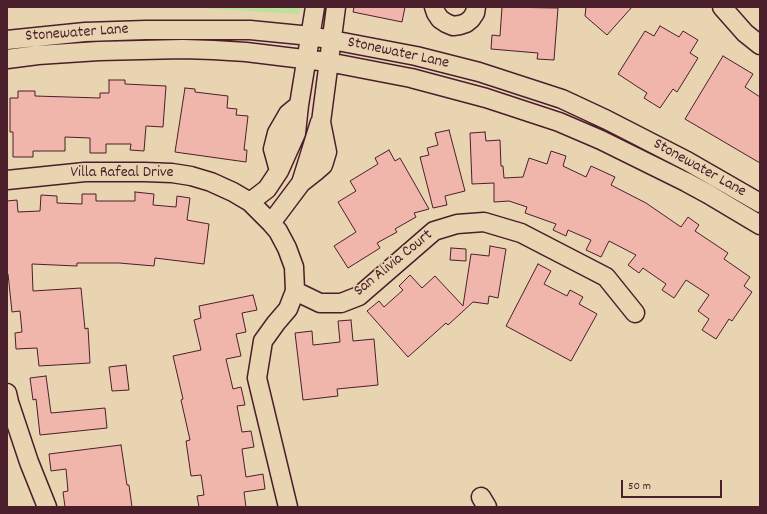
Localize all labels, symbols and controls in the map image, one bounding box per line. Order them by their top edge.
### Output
street label: Stonewater Lane [25,21,129,47]
street label: Stonewater Lane [345,34,451,74]
street label: Stonewater Lane [649,136,749,202]
street label: Villa Rafeal Drive [70,164,174,184]
street label: San Alivia Court [351,226,437,302]
scale bar [623,472,724,498]
text: 50 m [628,478,651,495]

